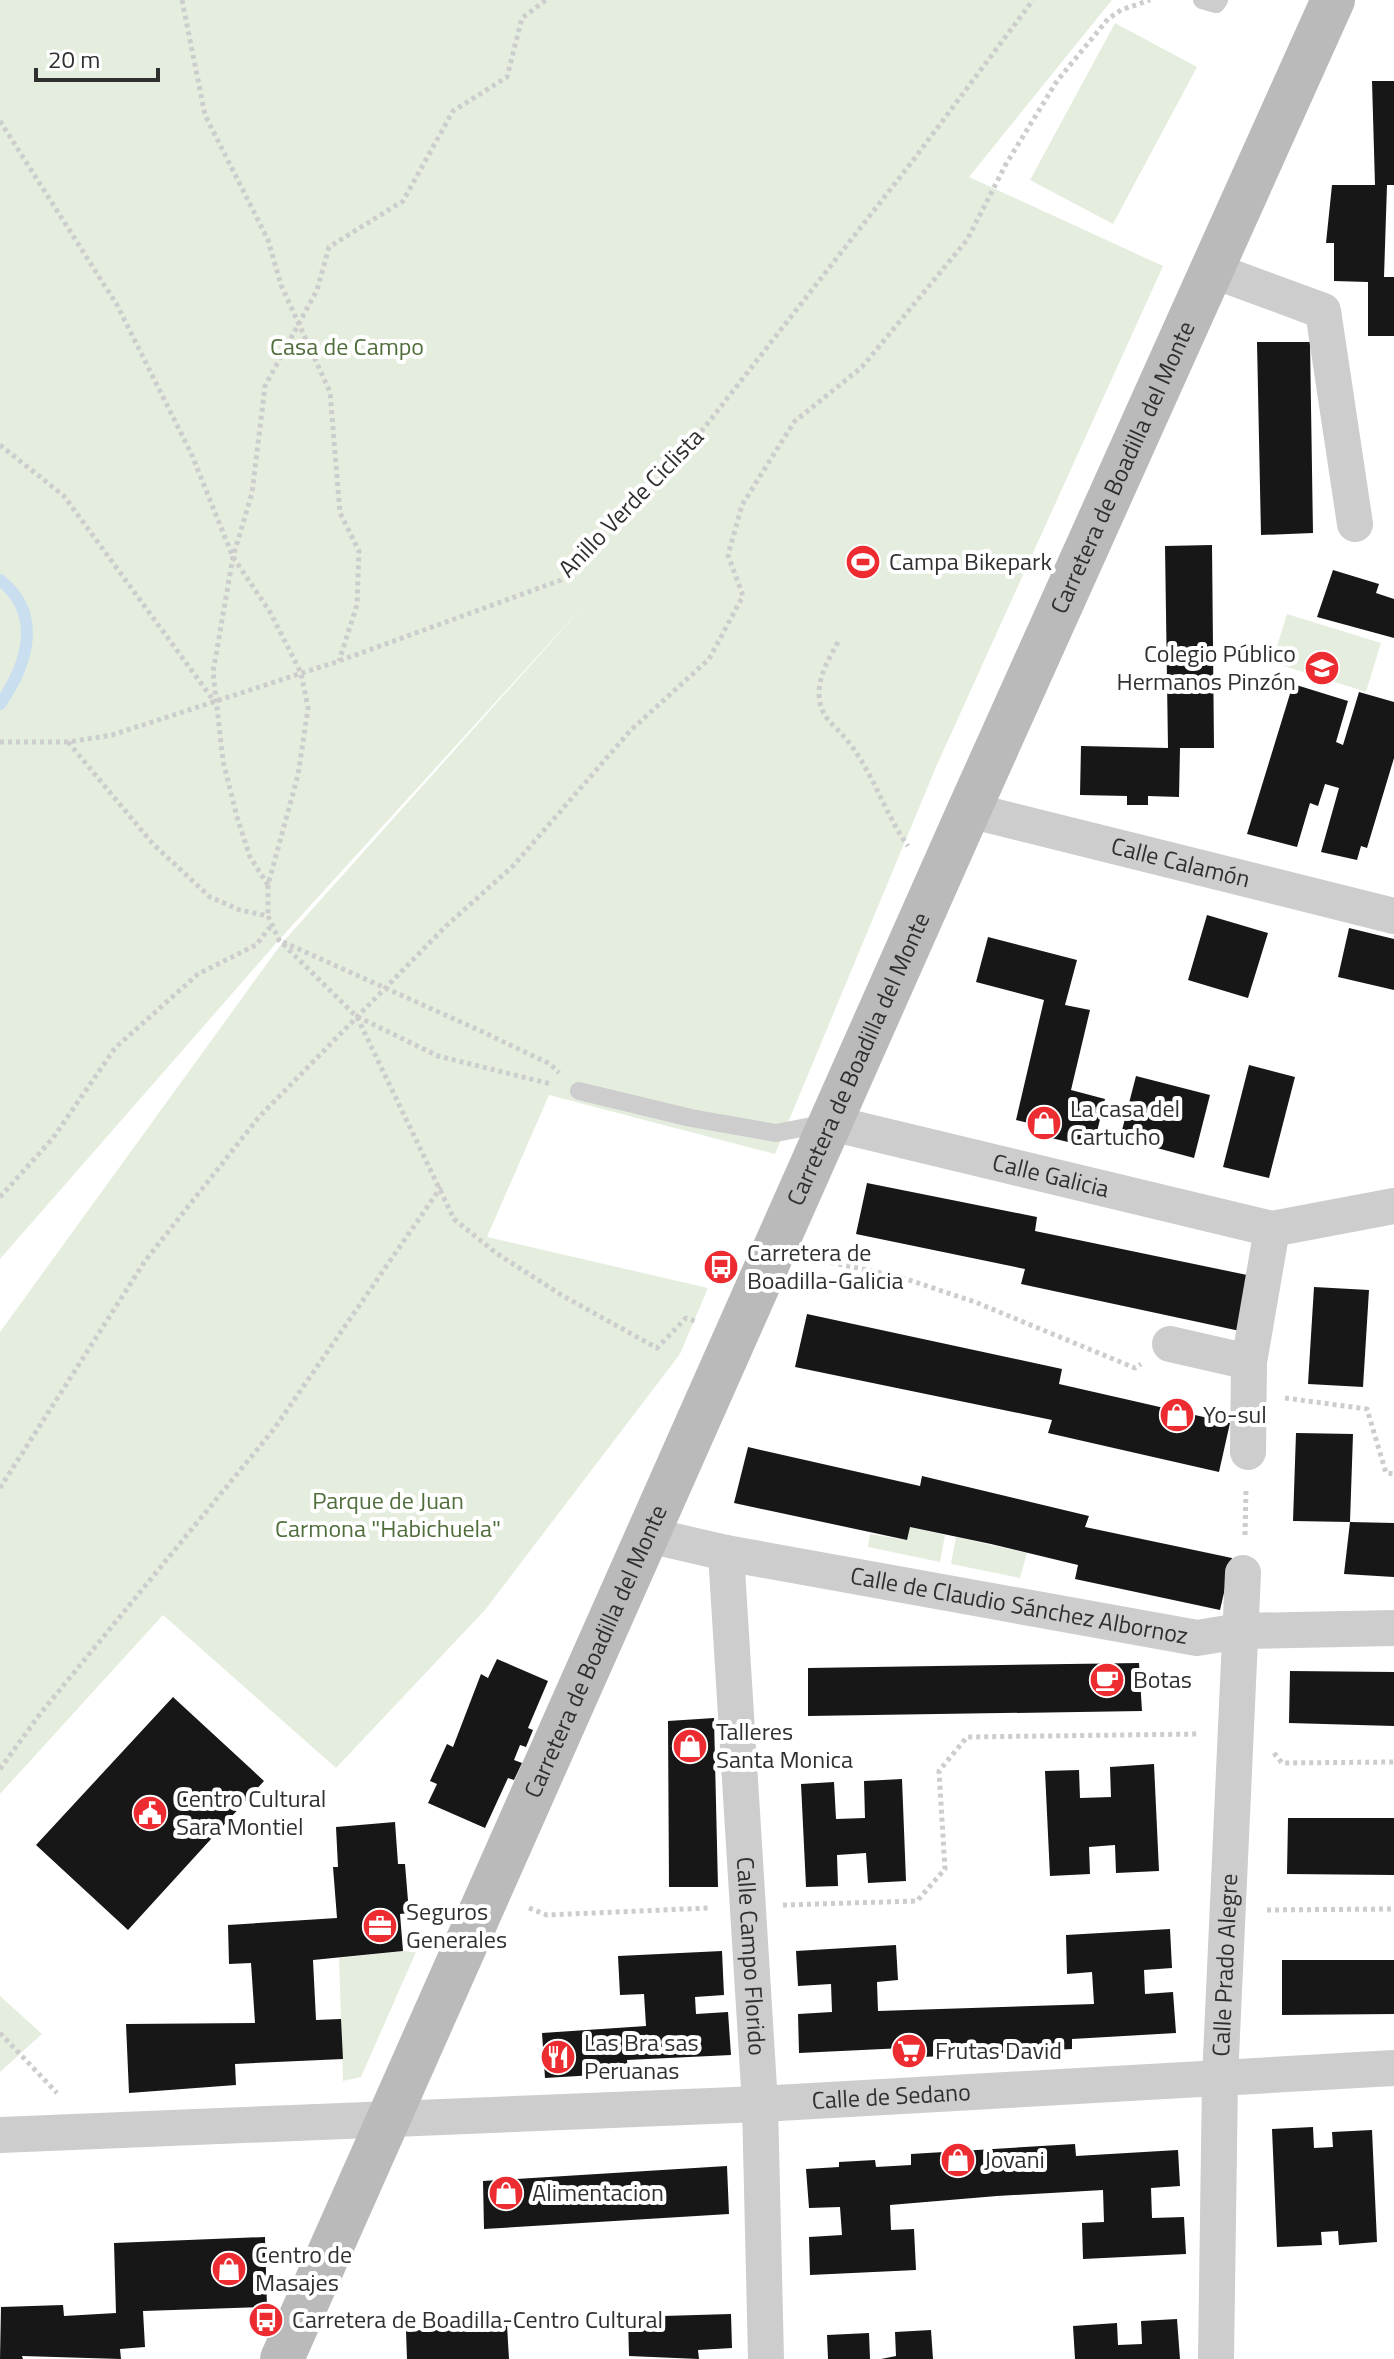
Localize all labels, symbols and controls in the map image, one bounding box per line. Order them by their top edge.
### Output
scale bar [36,32,158,82]
text: 20 m [48,41,100,77]
street label: Carretera de Boadilla del Monte [1041,315,1203,619]
park label: Casa de Campo [270,328,424,364]
street label: Anillo Verde Ciclista [549,419,711,585]
sports icon: Campa Bikepark [844,543,882,581]
place label: Campa Bikepark [889,543,1052,579]
place label: Colegio Público Hermanos Pinzón [1117,635,1296,699]
school or university icon: Colegio Público Hermanos Pinzón [1303,649,1341,687]
street label: Calle Calamón [1108,827,1254,896]
street label: Carretera de Boadilla del Monte [777,906,938,1211]
place label: La casa del Cartucho [1070,1090,1180,1154]
shop icon: La casa del Cartucho [1025,1104,1063,1142]
street label: Calle Galicia [989,1143,1113,1206]
place label: Carretera de Boadilla-Galicia [747,1234,903,1298]
bus stop icon: Carretera de Boadilla-Galicia [702,1248,740,1286]
shop icon: Yo-sul [1158,1396,1196,1434]
place label: Yo-sul [1203,1396,1267,1432]
park label: Parque de Juan Carmona "Habichuela" [275,1482,501,1546]
street label: Carretera de Boadilla del Monte [514,1499,676,1803]
street label: Calle de Claudio Sánchez Albornoz [848,1557,1191,1653]
cafe icon: Botas [1088,1661,1126,1699]
place label: Botas [1133,1661,1192,1697]
place label: Talleres Santa Monica [716,1713,853,1777]
shop icon: Talleres Santa Monica [671,1727,709,1765]
place label: Centro Cultural Sara Montiel [176,1780,326,1844]
public building icon: Centro Cultural Sara Montiel [131,1794,169,1832]
street label: Calle Campo Florido [728,1856,776,2057]
street label: Calle Prado Alegre [1202,1873,1246,2058]
place label: Seguros Generales [406,1893,507,1957]
office icon: Seguros Generales [361,1907,399,1945]
place label: Las Bra sas Peruanas [584,2024,699,2088]
supermarket icon: Frutas David [890,2032,928,2070]
place label: Frutas David [935,2032,1062,2068]
restaurant icon: Las Bra sas Peruanas [539,2038,577,2076]
street label: Calle de Sedano [811,2073,972,2118]
shop icon: Jovani [939,2141,977,2179]
place label: Jovani [984,2141,1045,2177]
shop icon: Alimentacion [487,2174,525,2212]
place label: Alimentacion [532,2174,664,2210]
place label: Centro de Masajes [255,2236,352,2300]
shop icon: Centro de Masajes [210,2250,248,2288]
bus stop icon: Carretera de Boadilla-Centro Cultural [247,2301,285,2339]
place label: Carretera de Boadilla-Centro Cultural [292,2301,663,2337]

